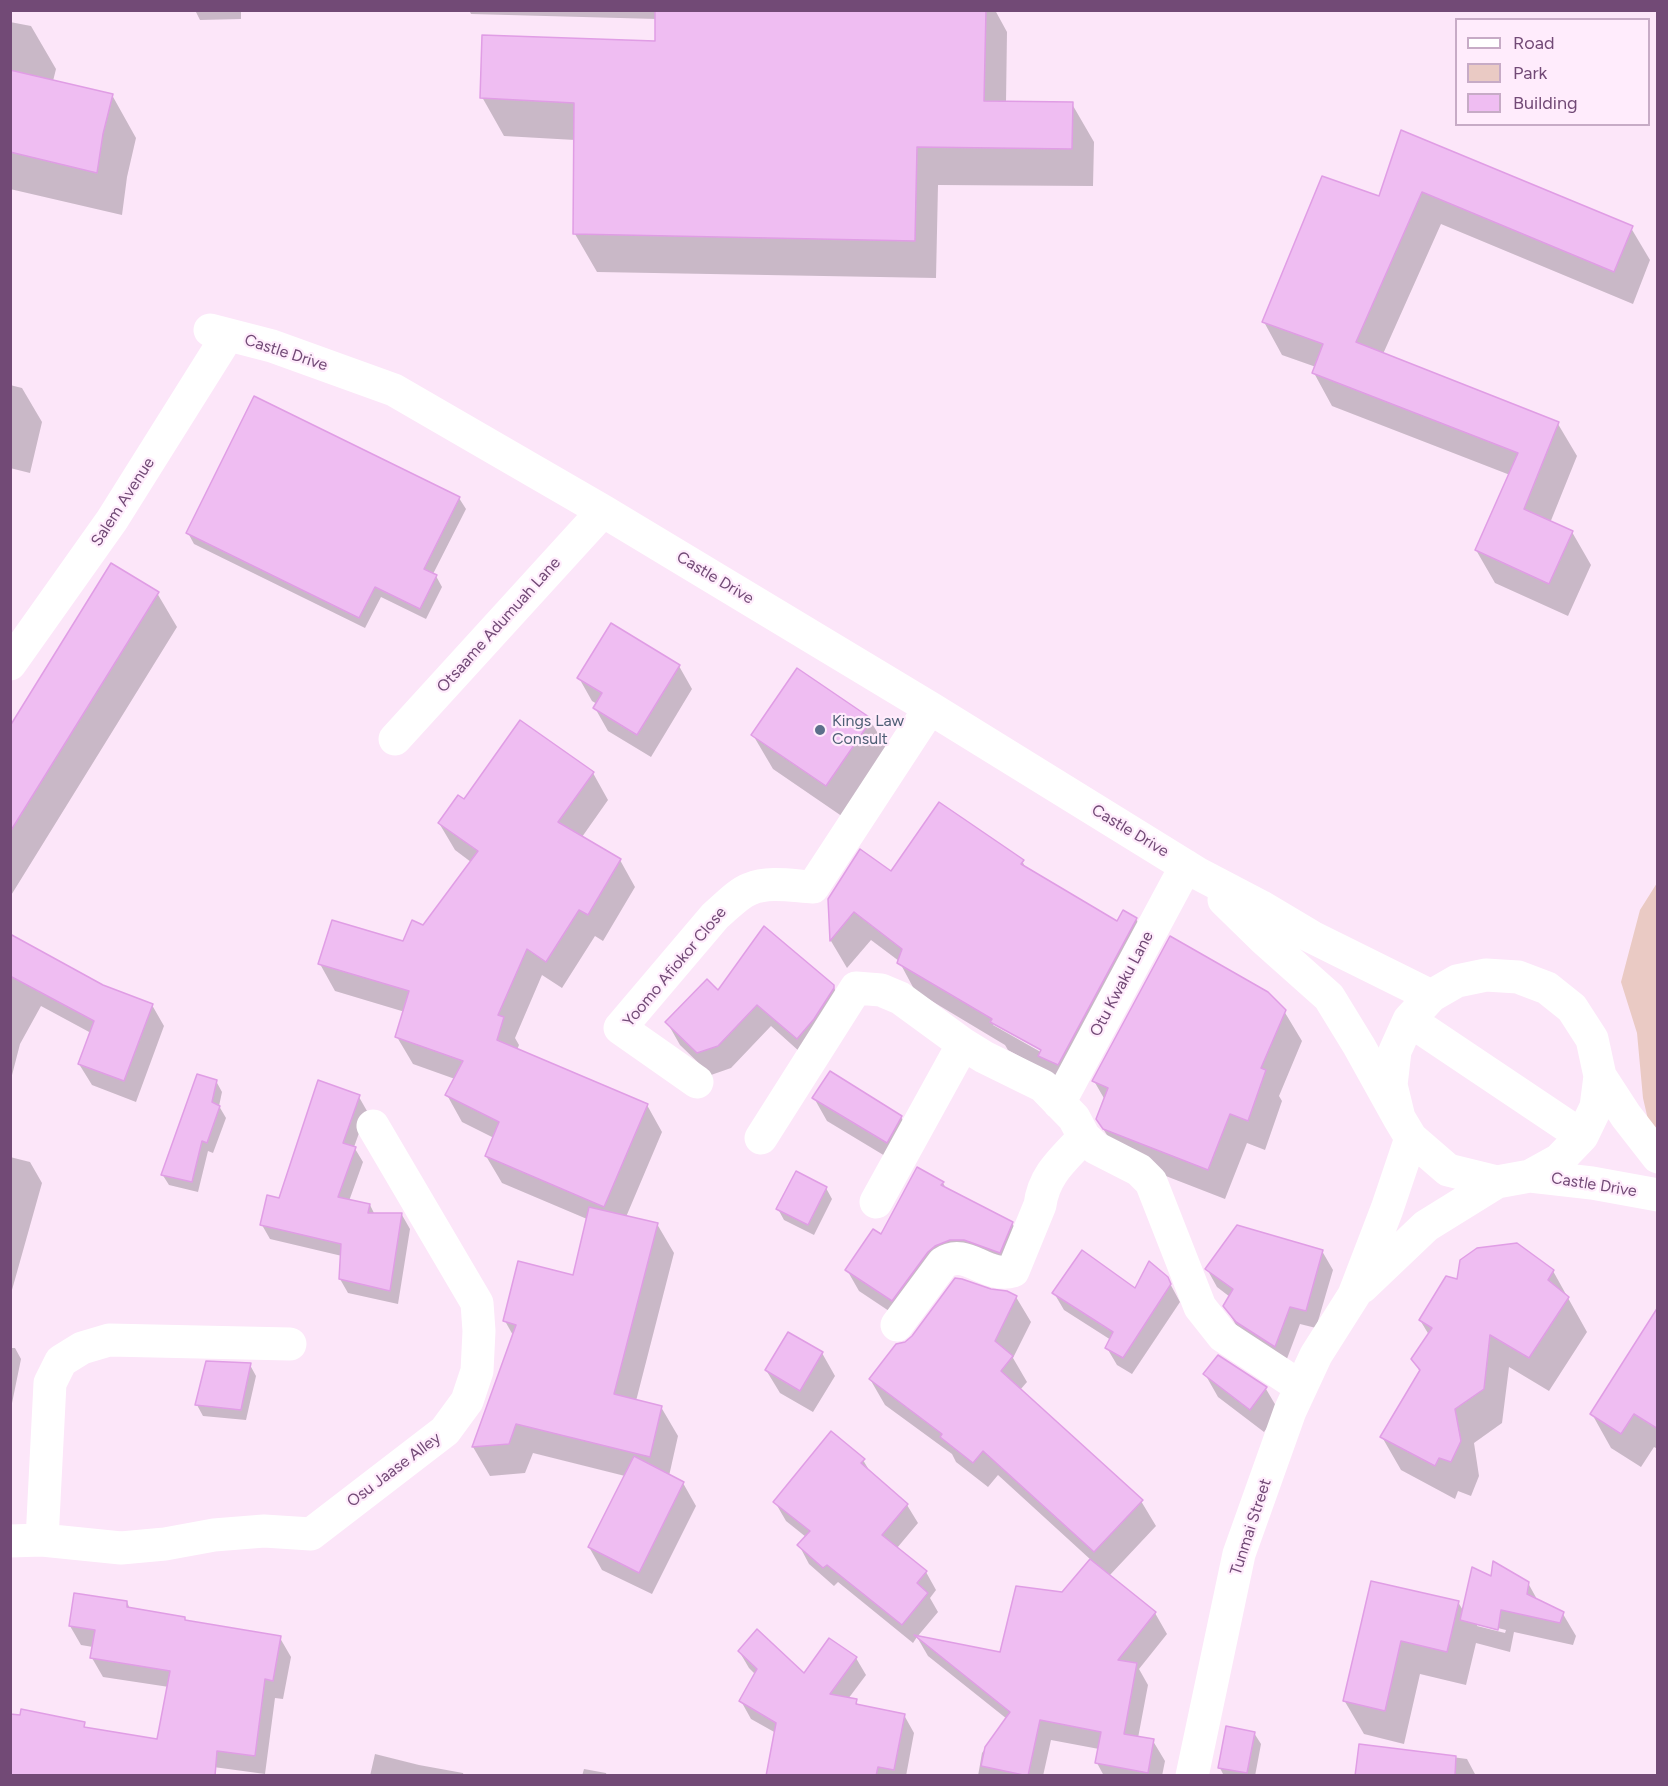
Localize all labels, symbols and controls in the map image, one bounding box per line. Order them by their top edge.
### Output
legend [1455,18,1650,126]
text: Road [1513,32,1554,54]
text: Park [1513,62,1547,84]
text: Building [1513,92,1578,114]
street label: Castle Drive [242,331,330,375]
street label: Salem Avenue [87,454,159,550]
street label: Castle Drive [673,548,757,608]
street label: Otsaame Adumuah Lane [433,553,565,697]
place label: Kings Law Consult [832,711,904,749]
marker: Kings Law Consult [813,723,827,737]
street label: Castle Drive [1088,801,1172,861]
street label: Yoomo Afiokor Close [619,903,731,1031]
street label: Otu Kwaku Lane [1086,928,1158,1040]
street label: Castle Drive [1550,1169,1638,1201]
street label: Osu Jaase Alley [343,1429,445,1511]
street label: Tunmai Street [1226,1476,1276,1578]

